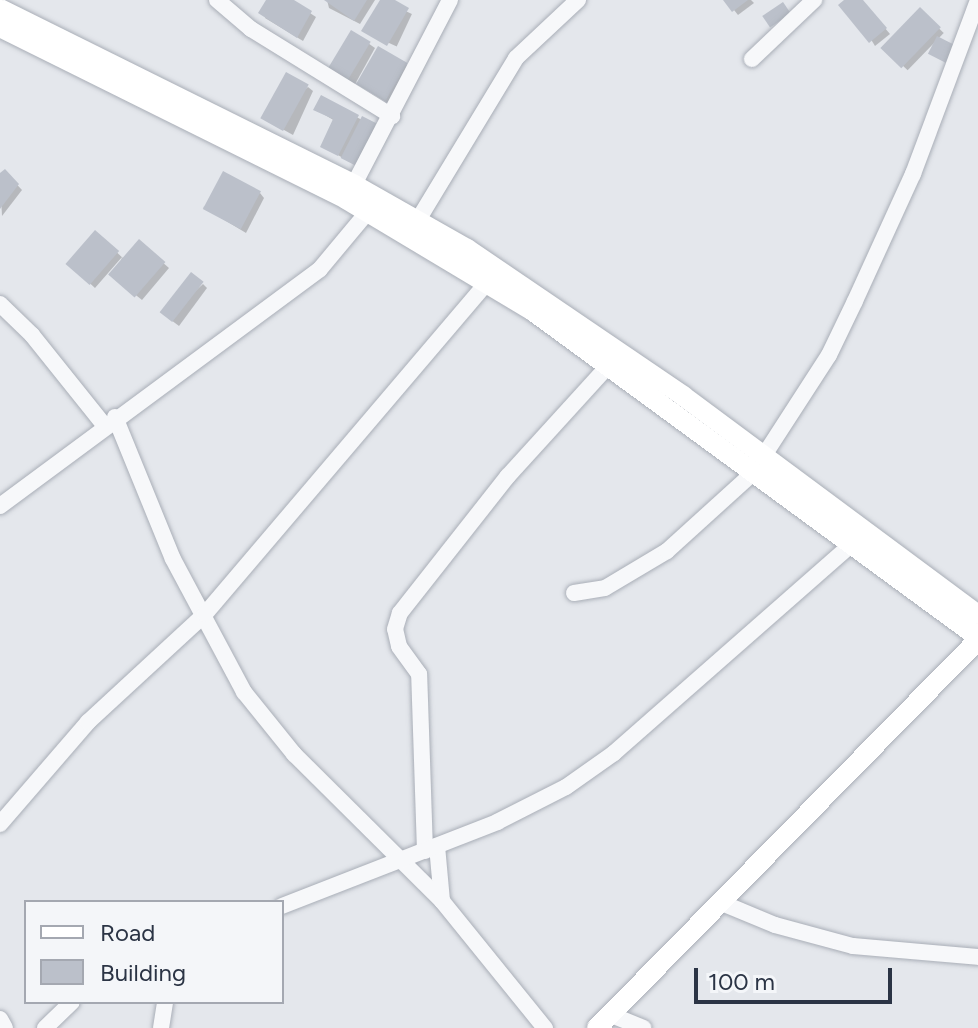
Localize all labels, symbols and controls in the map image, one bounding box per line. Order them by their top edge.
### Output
legend [24,900,284,1004]
text: Road [100,918,155,947]
scale bar [698,952,896,1002]
text: Building [100,958,186,987]
text: 100 m [708,967,775,996]

